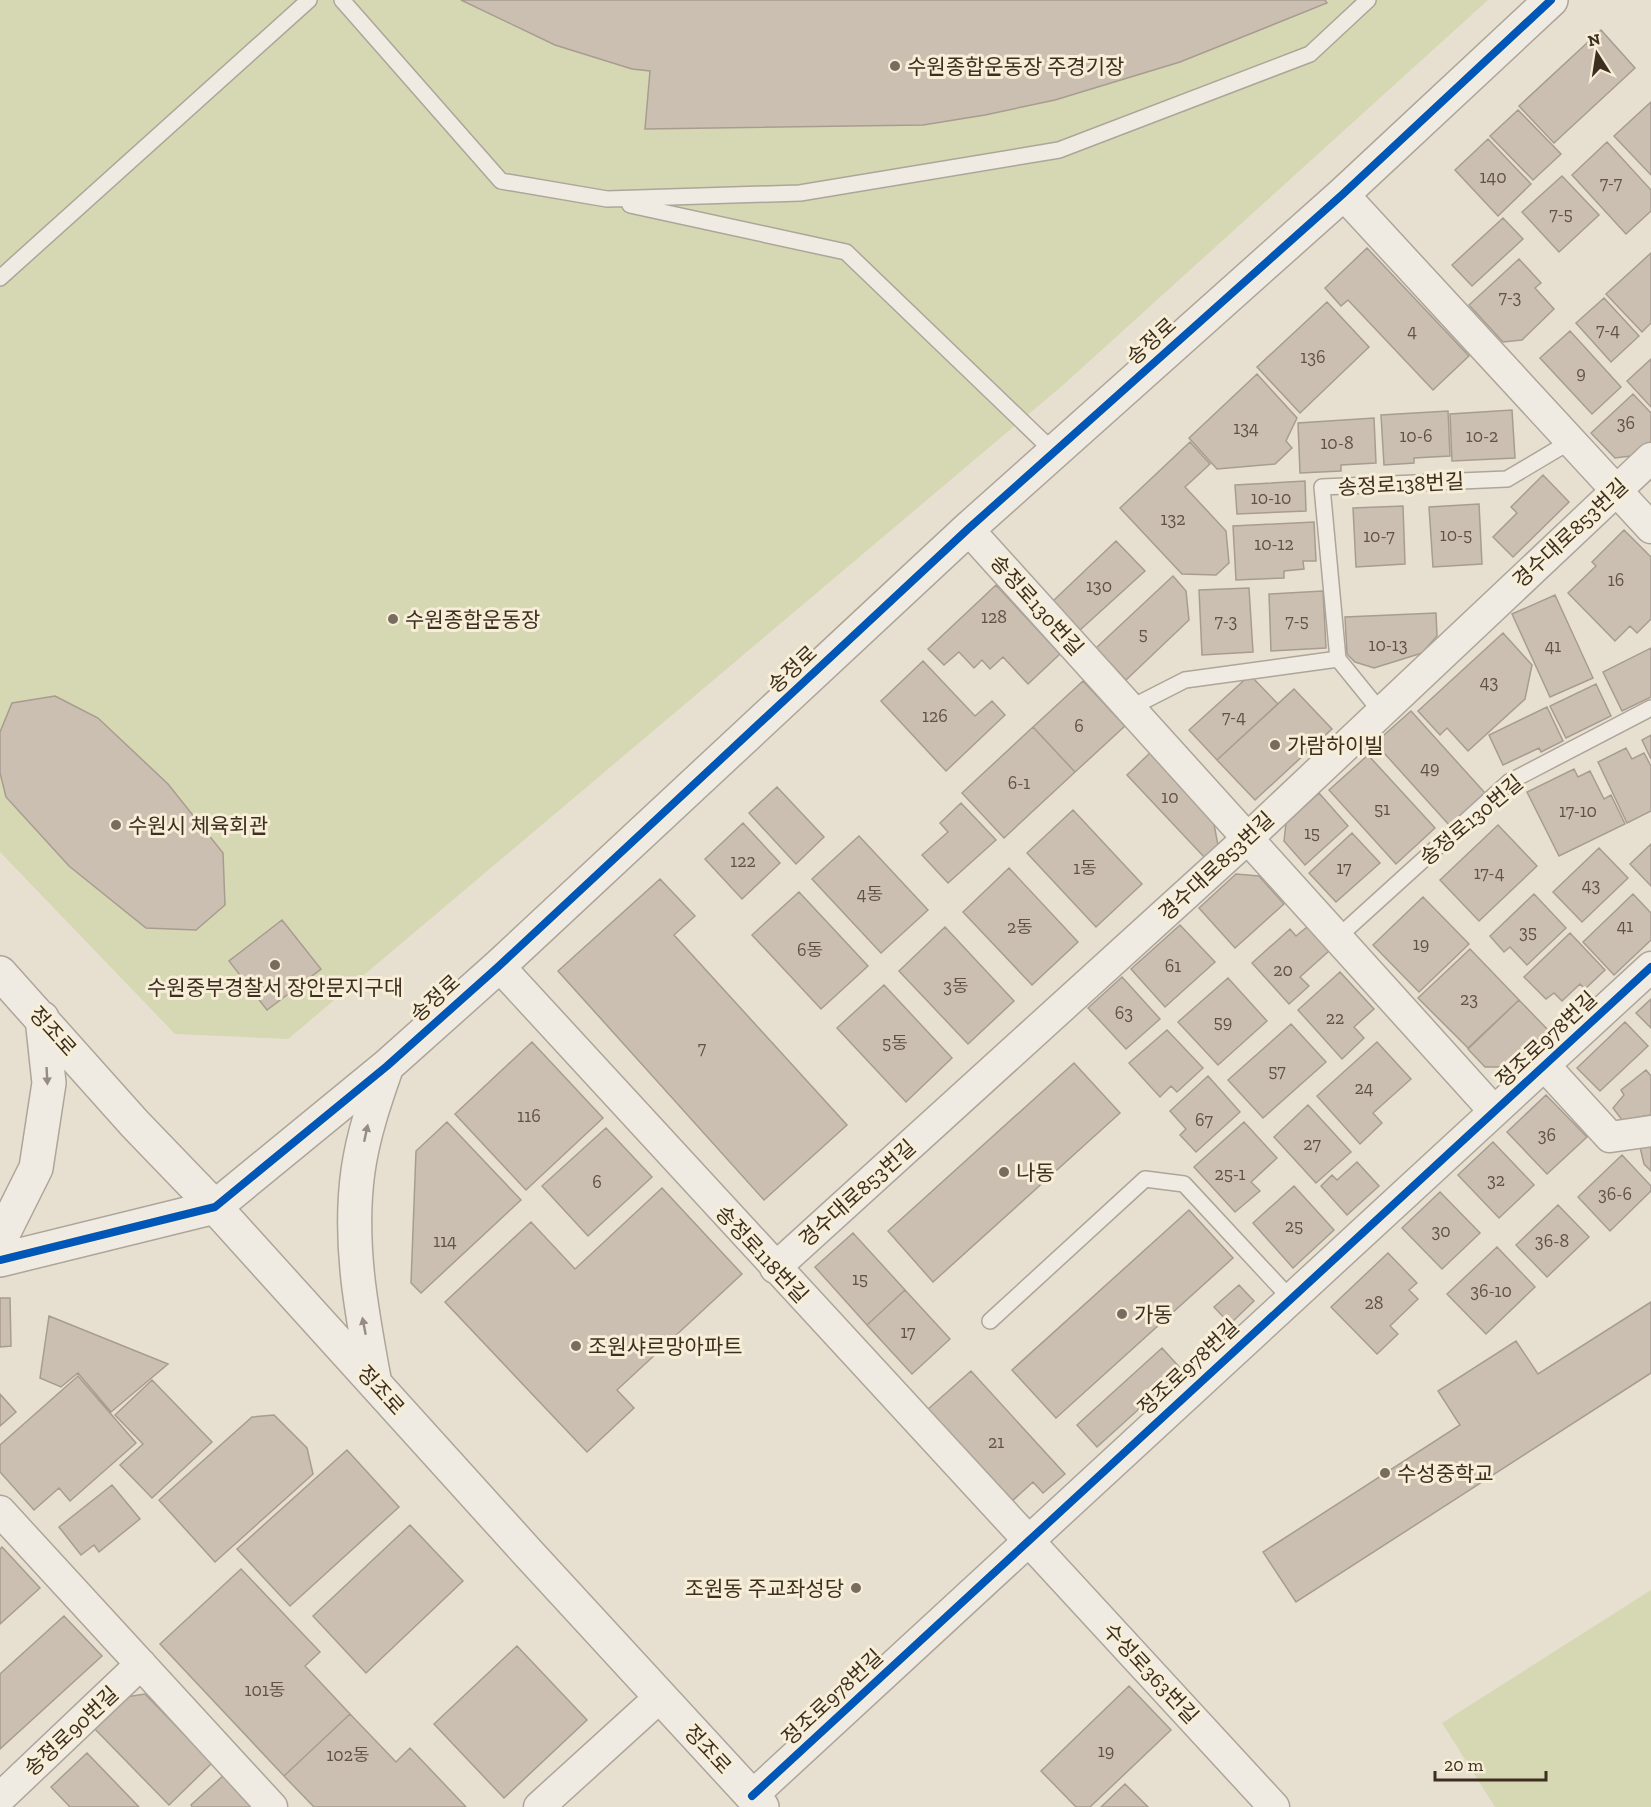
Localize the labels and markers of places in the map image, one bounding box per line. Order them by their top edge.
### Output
place label: 수원종합운동장 주경기장 [907,54,1124,79]
marker: 수원종합운동장 주경기장 [888,59,902,73]
place label: 수원종합운동장 [405,607,540,632]
marker: 수원종합운동장 [386,612,400,626]
place label: 가람하이빌 [1287,733,1384,758]
marker: 가람하이빌 [1268,738,1282,752]
place label: 수원시 체육회관 [128,813,268,838]
marker: 수원시 체육회관 [109,818,123,832]
marker: 수원중부경찰서 장안문지구대 [268,958,282,972]
place label: 수원중부경찰서 장안문지구대 [147,975,403,1000]
place label: 나동 [1016,1160,1055,1185]
marker: 나동 [997,1165,1011,1179]
place label: 가동 [1134,1302,1173,1327]
marker: 가동 [1115,1307,1129,1321]
place label: 조원샤르망아파트 [588,1334,743,1359]
marker: 조원샤르망아파트 [569,1339,583,1353]
place label: 수성중학교 [1397,1461,1494,1486]
marker: 수성중학교 [1378,1466,1392,1480]
place label: 조원동 주교좌성당 [685,1576,844,1601]
marker: 조원동 주교좌성당 [849,1581,863,1595]

